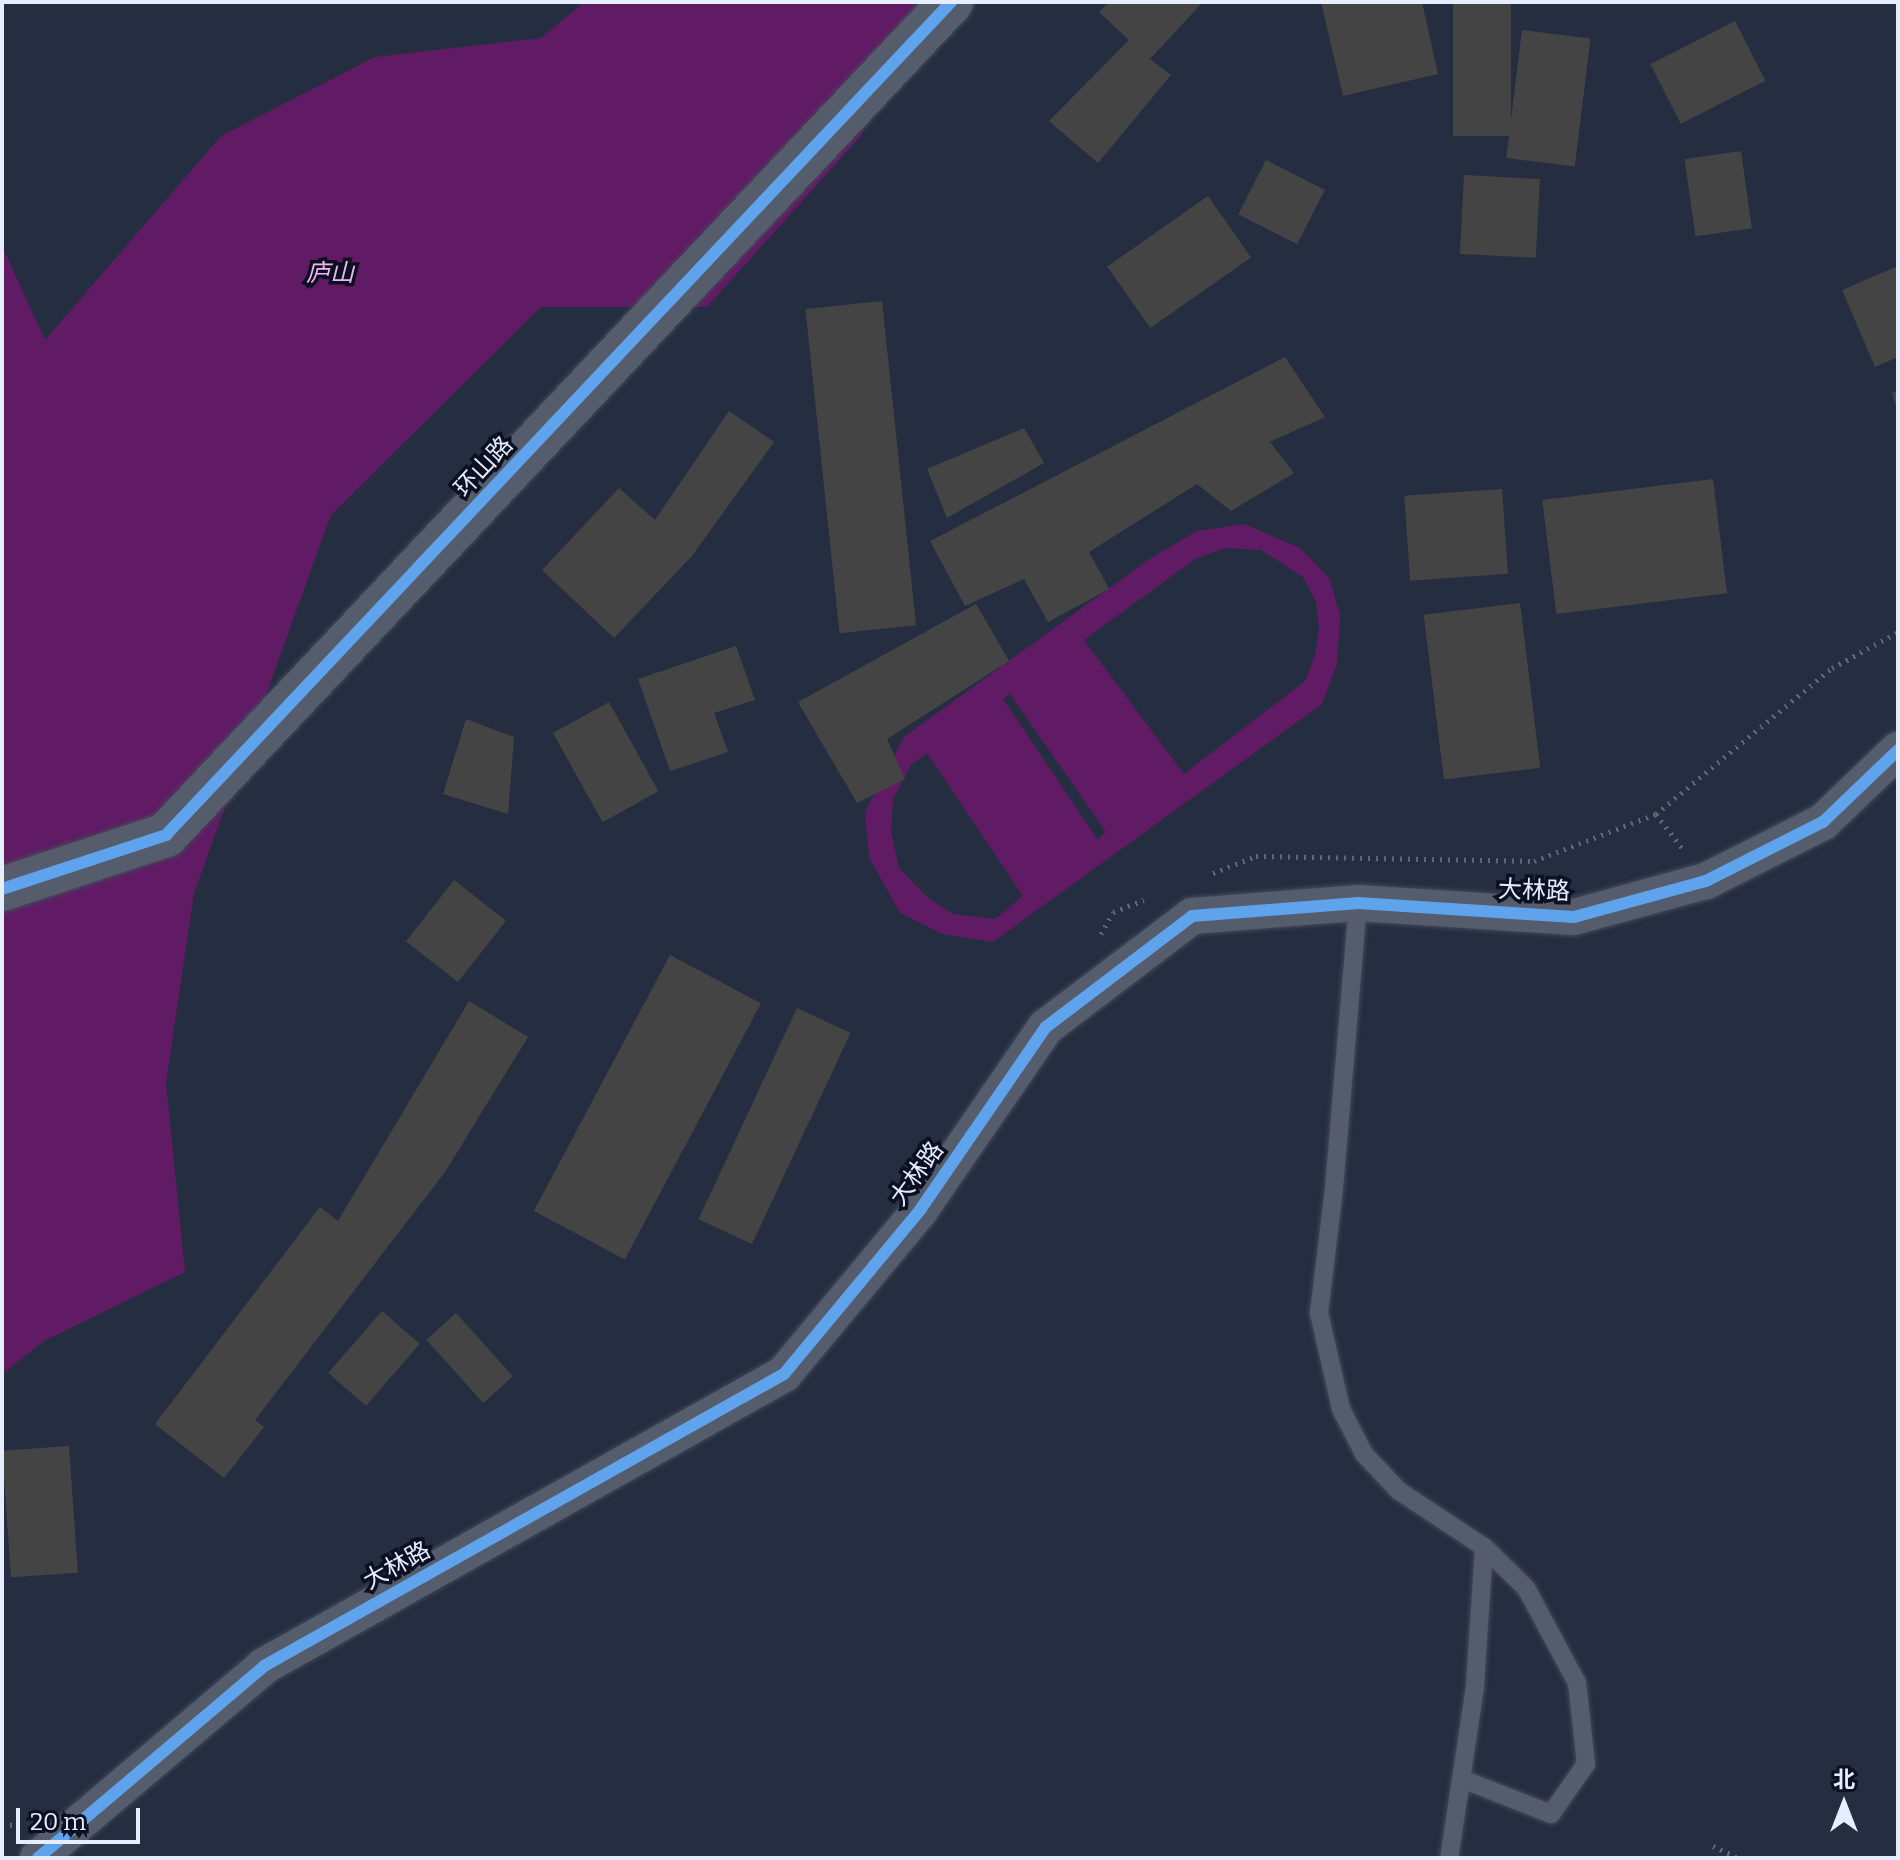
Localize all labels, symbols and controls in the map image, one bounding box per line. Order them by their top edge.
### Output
park label: 庐山 [306,260,354,288]
street label: 环山路 [449,431,519,503]
street label: 大林路 [1498,875,1570,907]
street label: 大林路 [884,1136,950,1212]
street label: 大林路 [359,1536,435,1596]
north arrow [1804,1764,1884,1844]
text: 北 [1833,1766,1855,1793]
scale bar [20,1792,144,1842]
text: 20 m [30,1808,86,1836]

